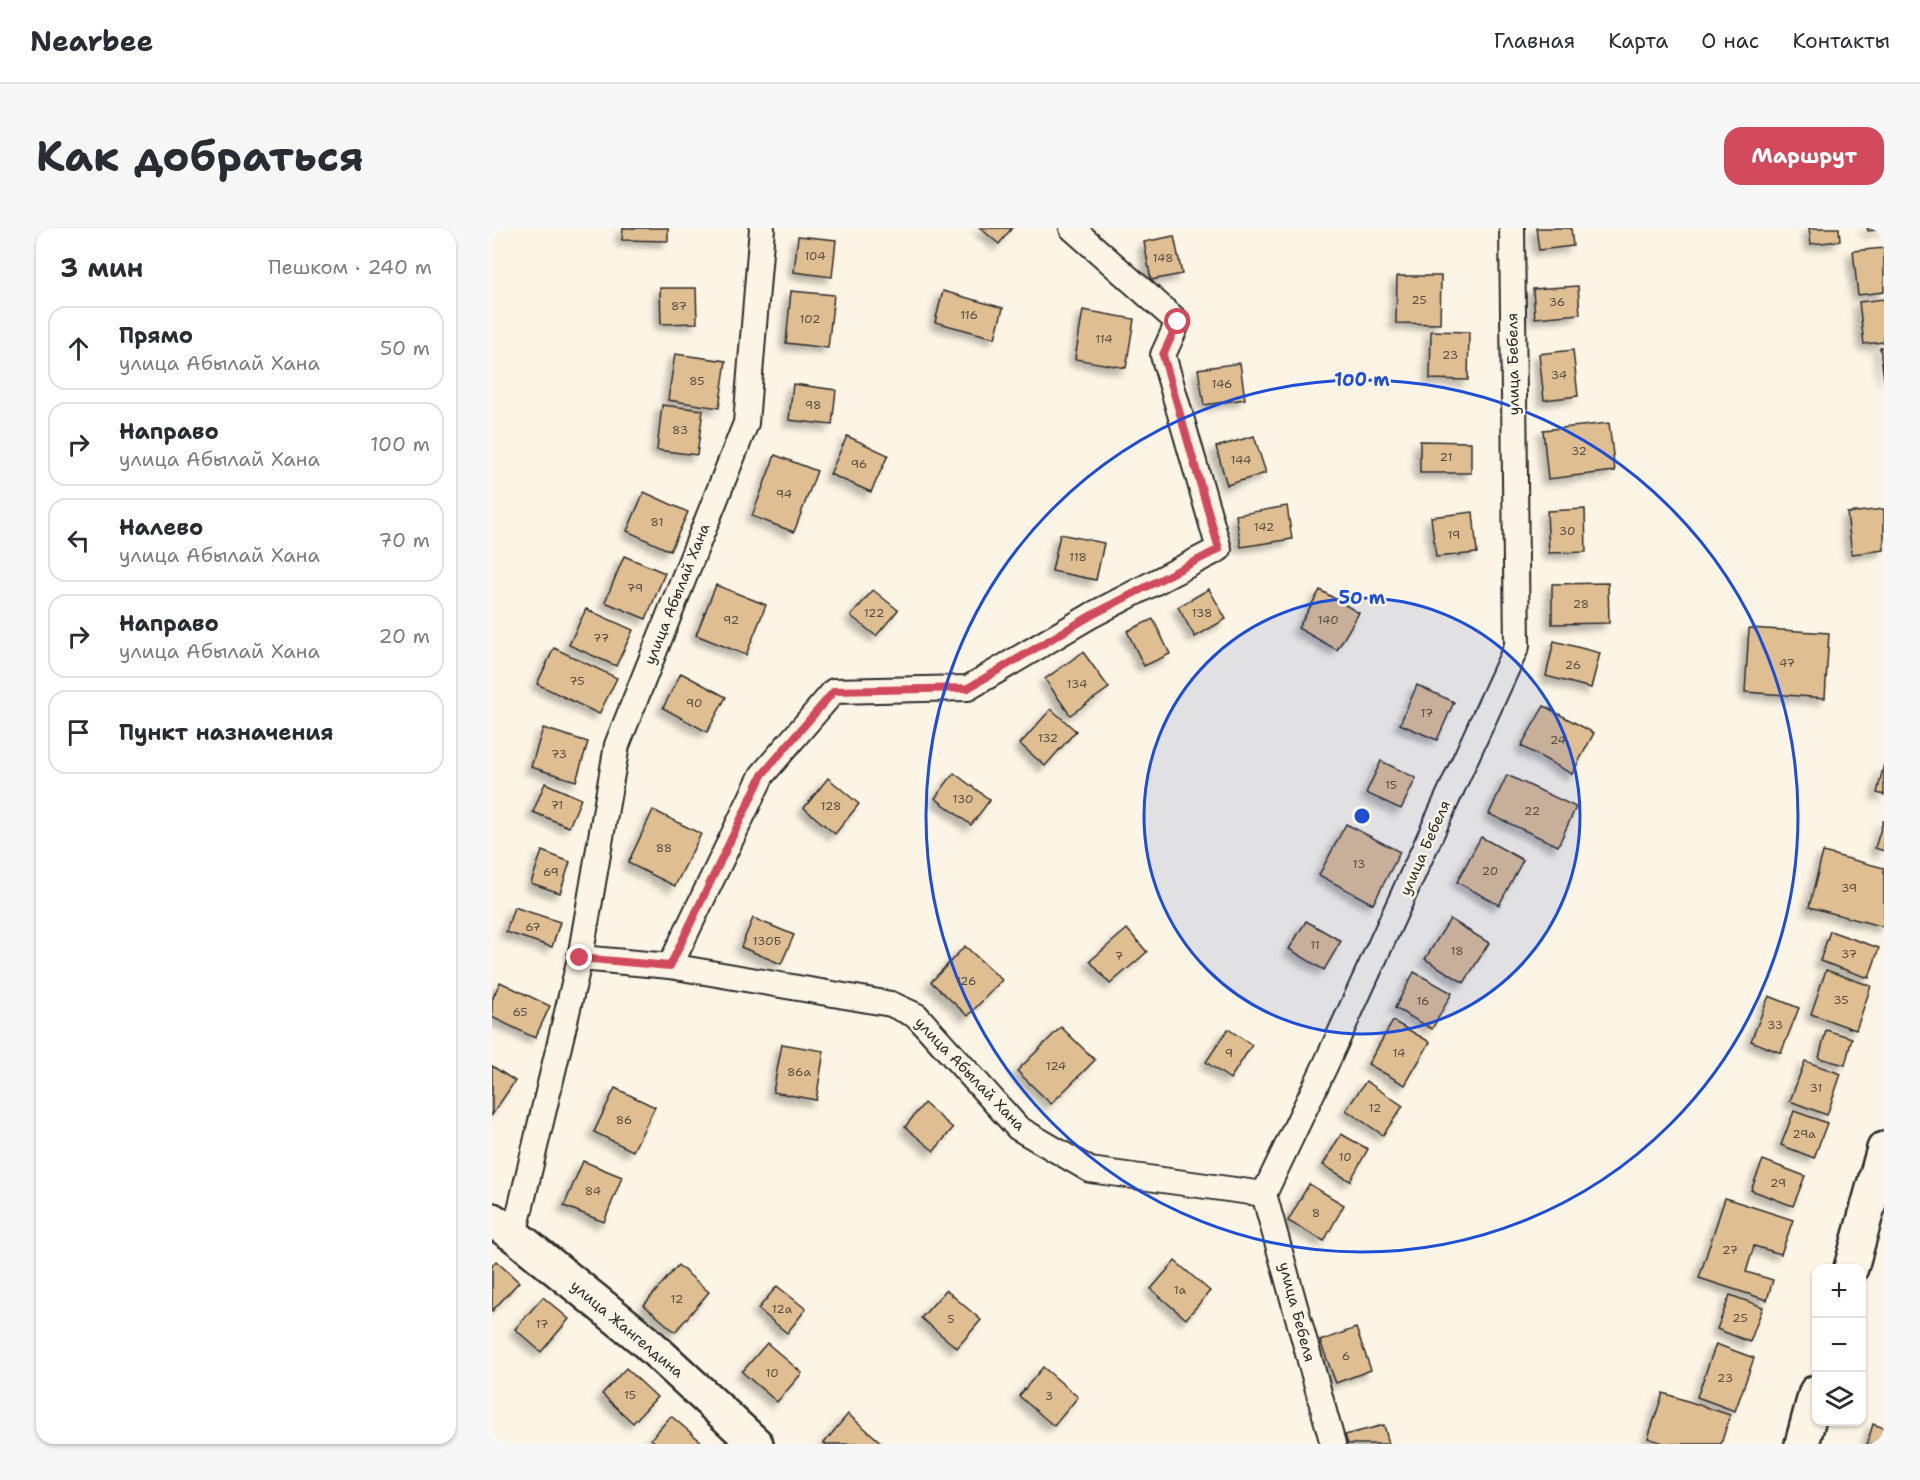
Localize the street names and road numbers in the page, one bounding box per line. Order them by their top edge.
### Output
street label: улица Бебеля [1502,313,1524,415]
street label: улица Абылай Хана [640,520,715,668]
street label: улица Бебеля [1395,797,1455,899]
street label: улица Абылай Хана [910,1013,1030,1136]
street label: улица Бебеля [1274,1260,1320,1364]
street label: улица Жангелдина [566,1276,688,1383]

